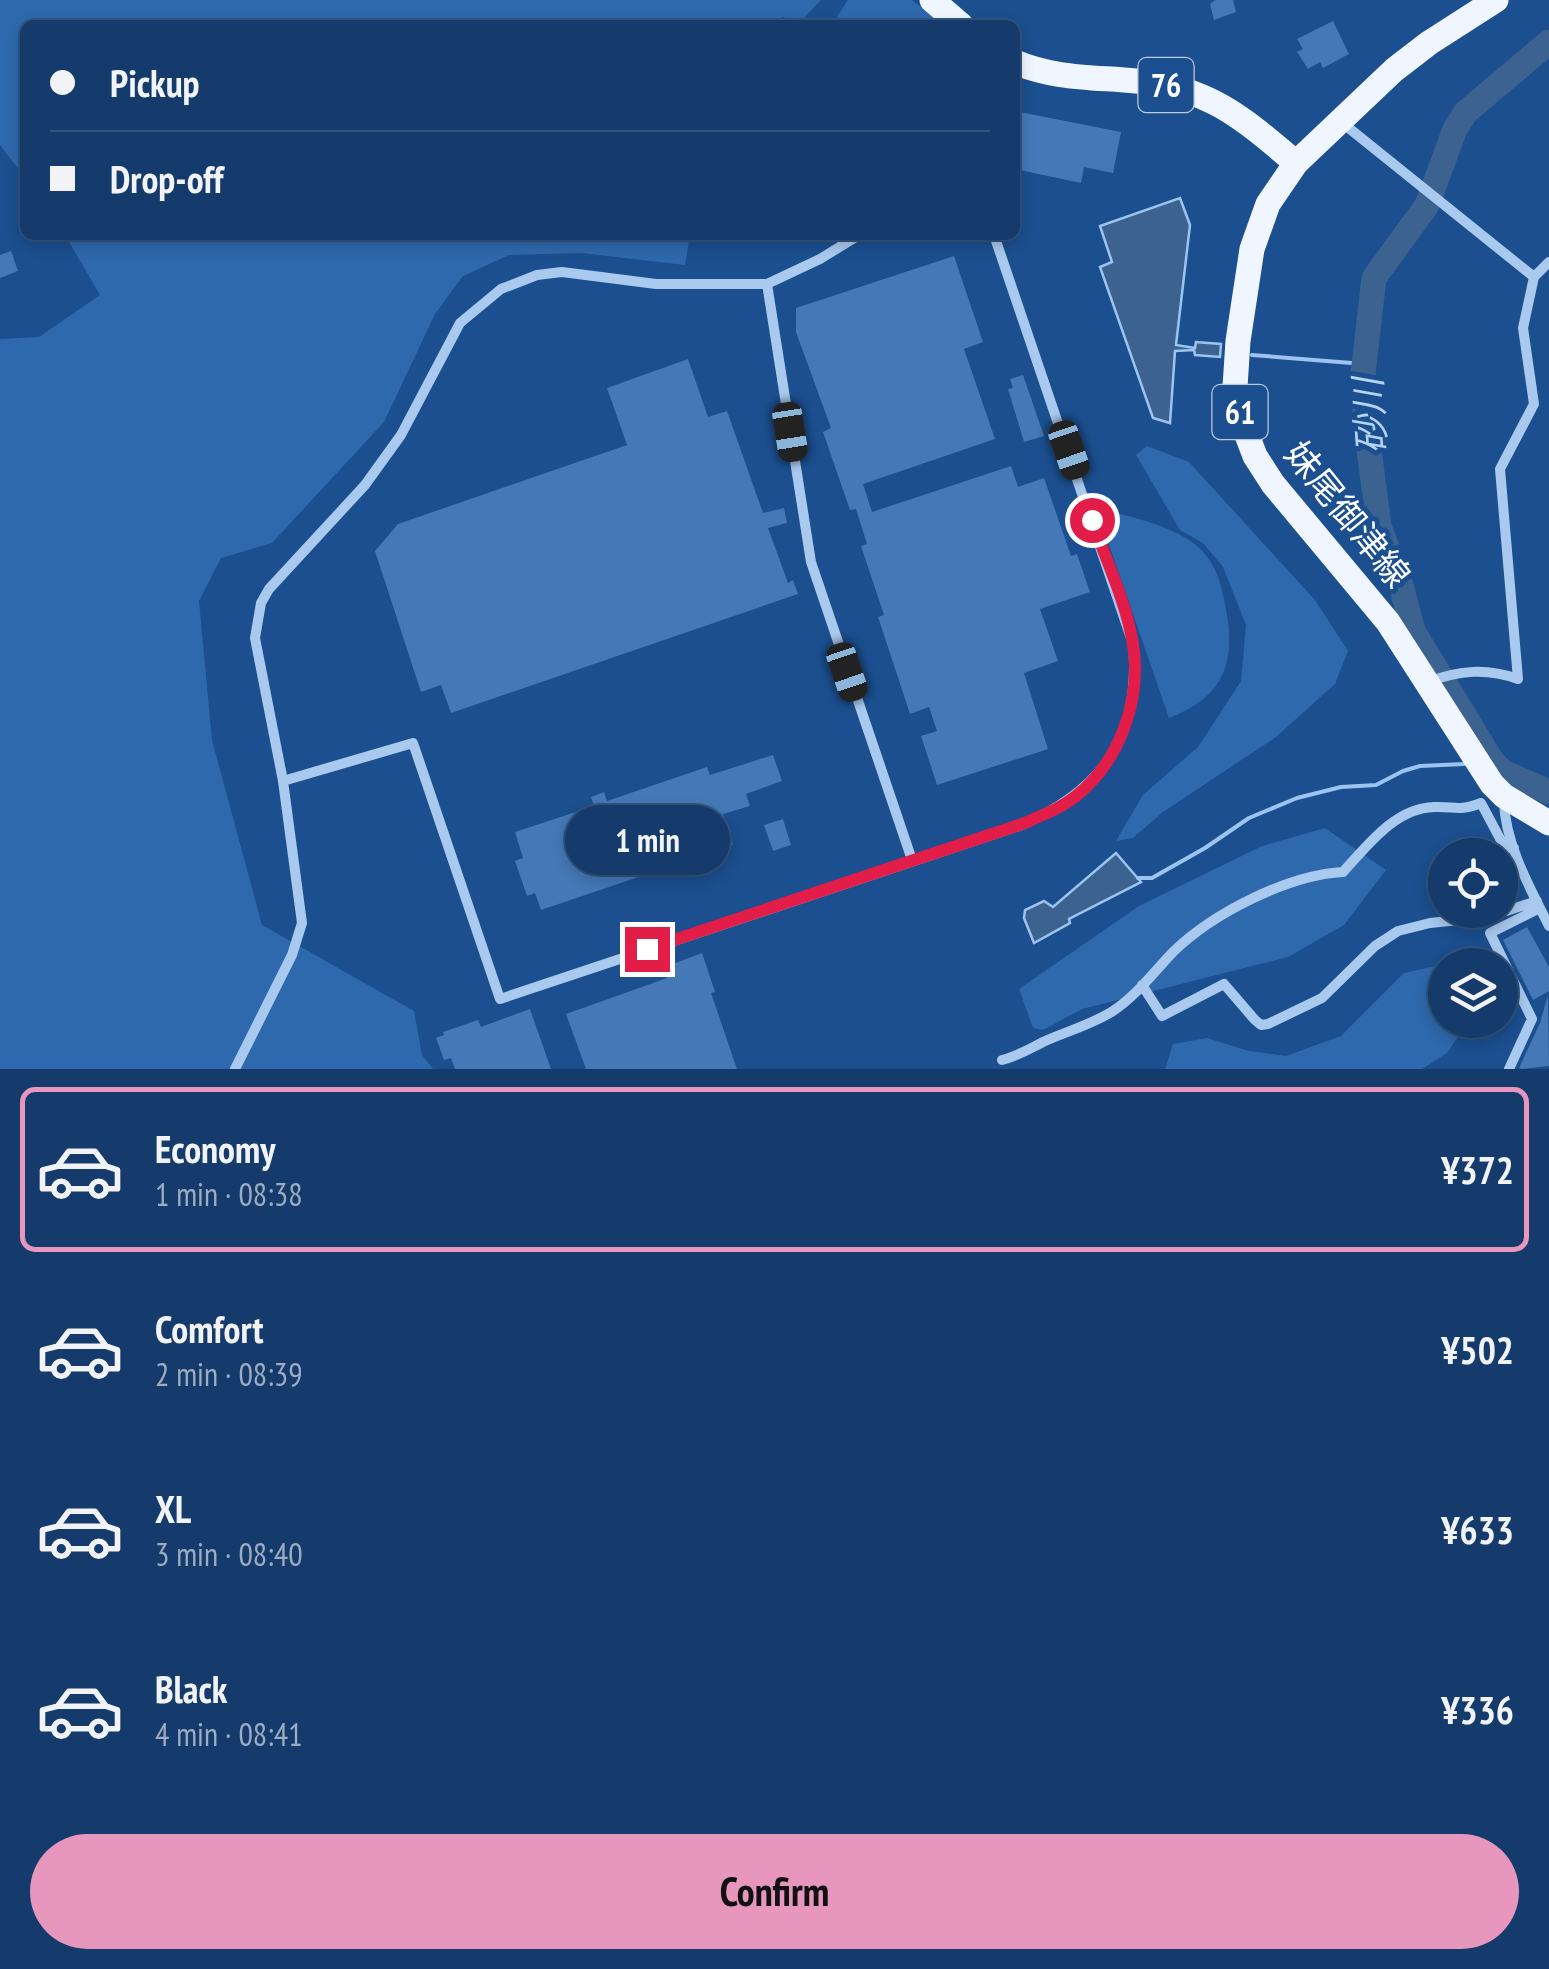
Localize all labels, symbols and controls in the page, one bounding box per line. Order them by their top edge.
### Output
text: Pickup [110,58,200,107]
road number: 76 [1138,58,1194,112]
text: Drop-off [110,154,224,203]
water label: 砂川 [1342,372,1396,456]
road number: 61 [1212,385,1268,439]
car [770,400,810,464]
car [1045,417,1093,483]
street label: 妹尾御津線 [1275,432,1421,596]
route start [1070,498,1115,543]
car [823,639,871,705]
callout: 1 min [564,804,730,874]
text: 1 min [615,819,680,861]
map controls [1428,838,1518,1038]
button: locate [1428,838,1518,928]
route end [625,927,670,972]
button: layers [1428,948,1518,1038]
text: Economy [155,1124,275,1173]
icon: car [35,1125,125,1215]
text: ¥372 [1441,1145,1514,1194]
text: 1 min · 08:38 [155,1173,303,1215]
text: Comfort [155,1304,264,1353]
icon: car [35,1305,125,1395]
text: ¥502 [1441,1325,1514,1374]
text: 2 min · 08:39 [155,1353,303,1395]
text: XL [155,1484,191,1533]
icon: car [35,1485,125,1575]
text: ¥633 [1441,1505,1514,1554]
text: 3 min · 08:40 [155,1533,303,1575]
text: Black [155,1664,228,1713]
icon: car [35,1665,125,1755]
text: ¥336 [1441,1685,1514,1734]
text: 4 min · 08:41 [155,1713,303,1755]
button: Confirm [30,1834,1519,1949]

